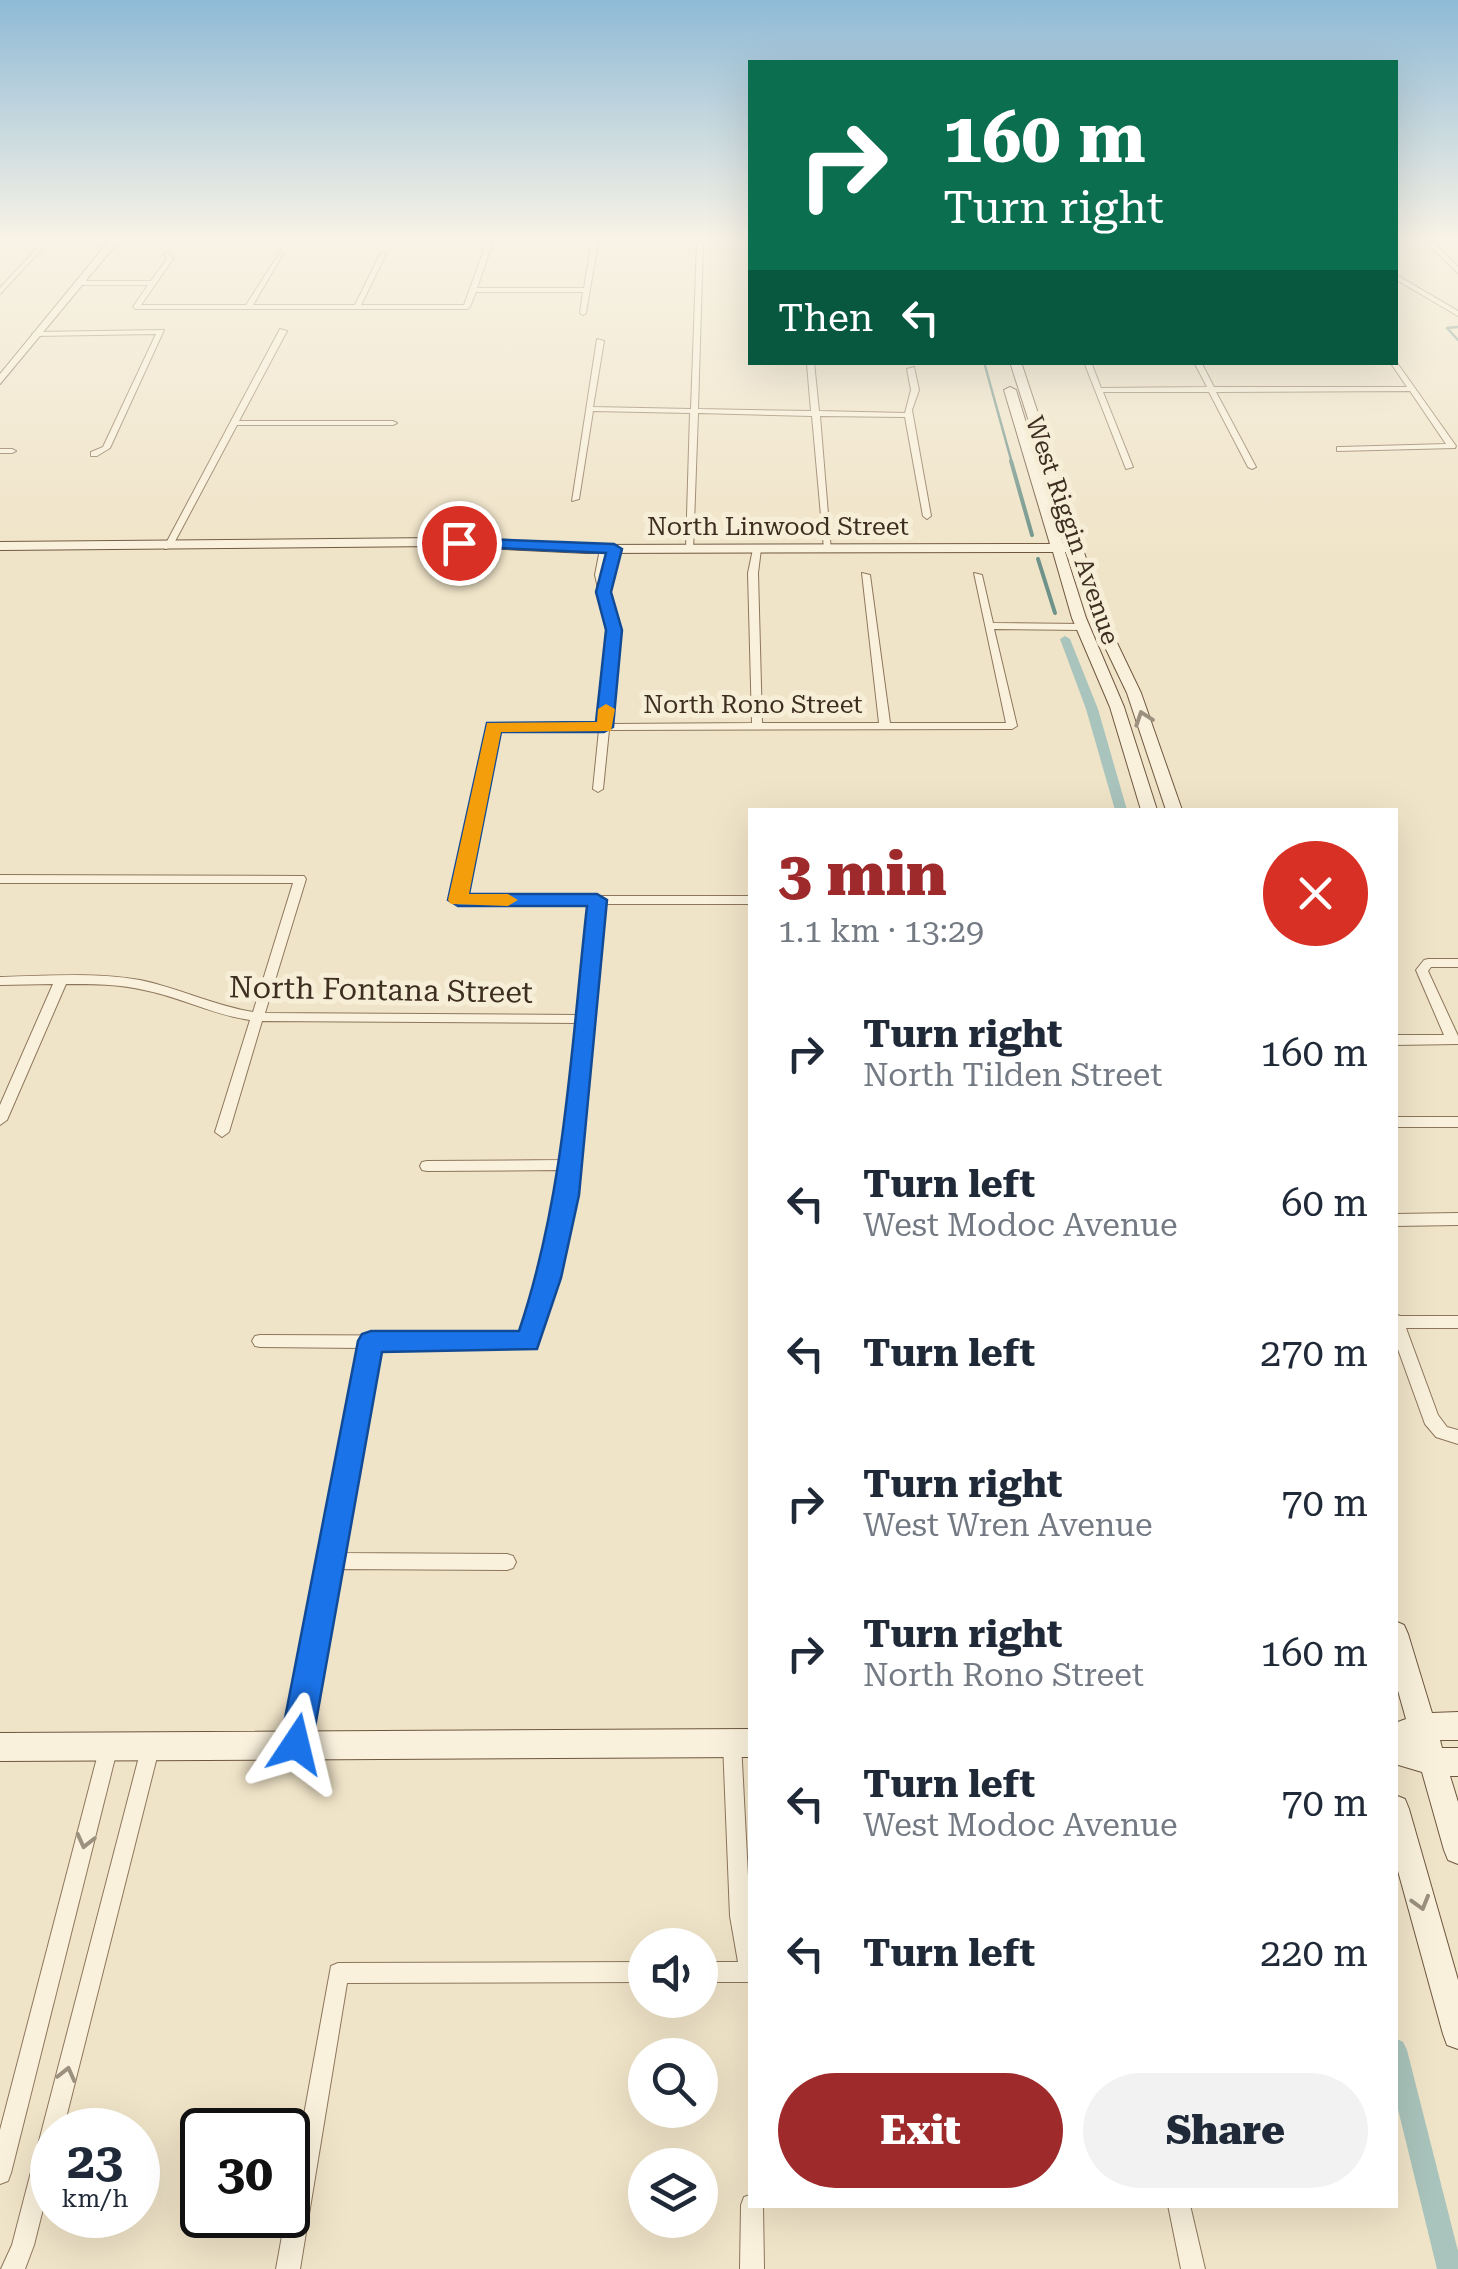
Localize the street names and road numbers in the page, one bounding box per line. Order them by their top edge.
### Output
street label: West Riggin Avenue [1020,412,1125,648]
street label: North Linwood Street [647,512,909,541]
street label: North Rono Street [643,690,863,719]
street label: North Fontana Street [229,969,533,1010]

